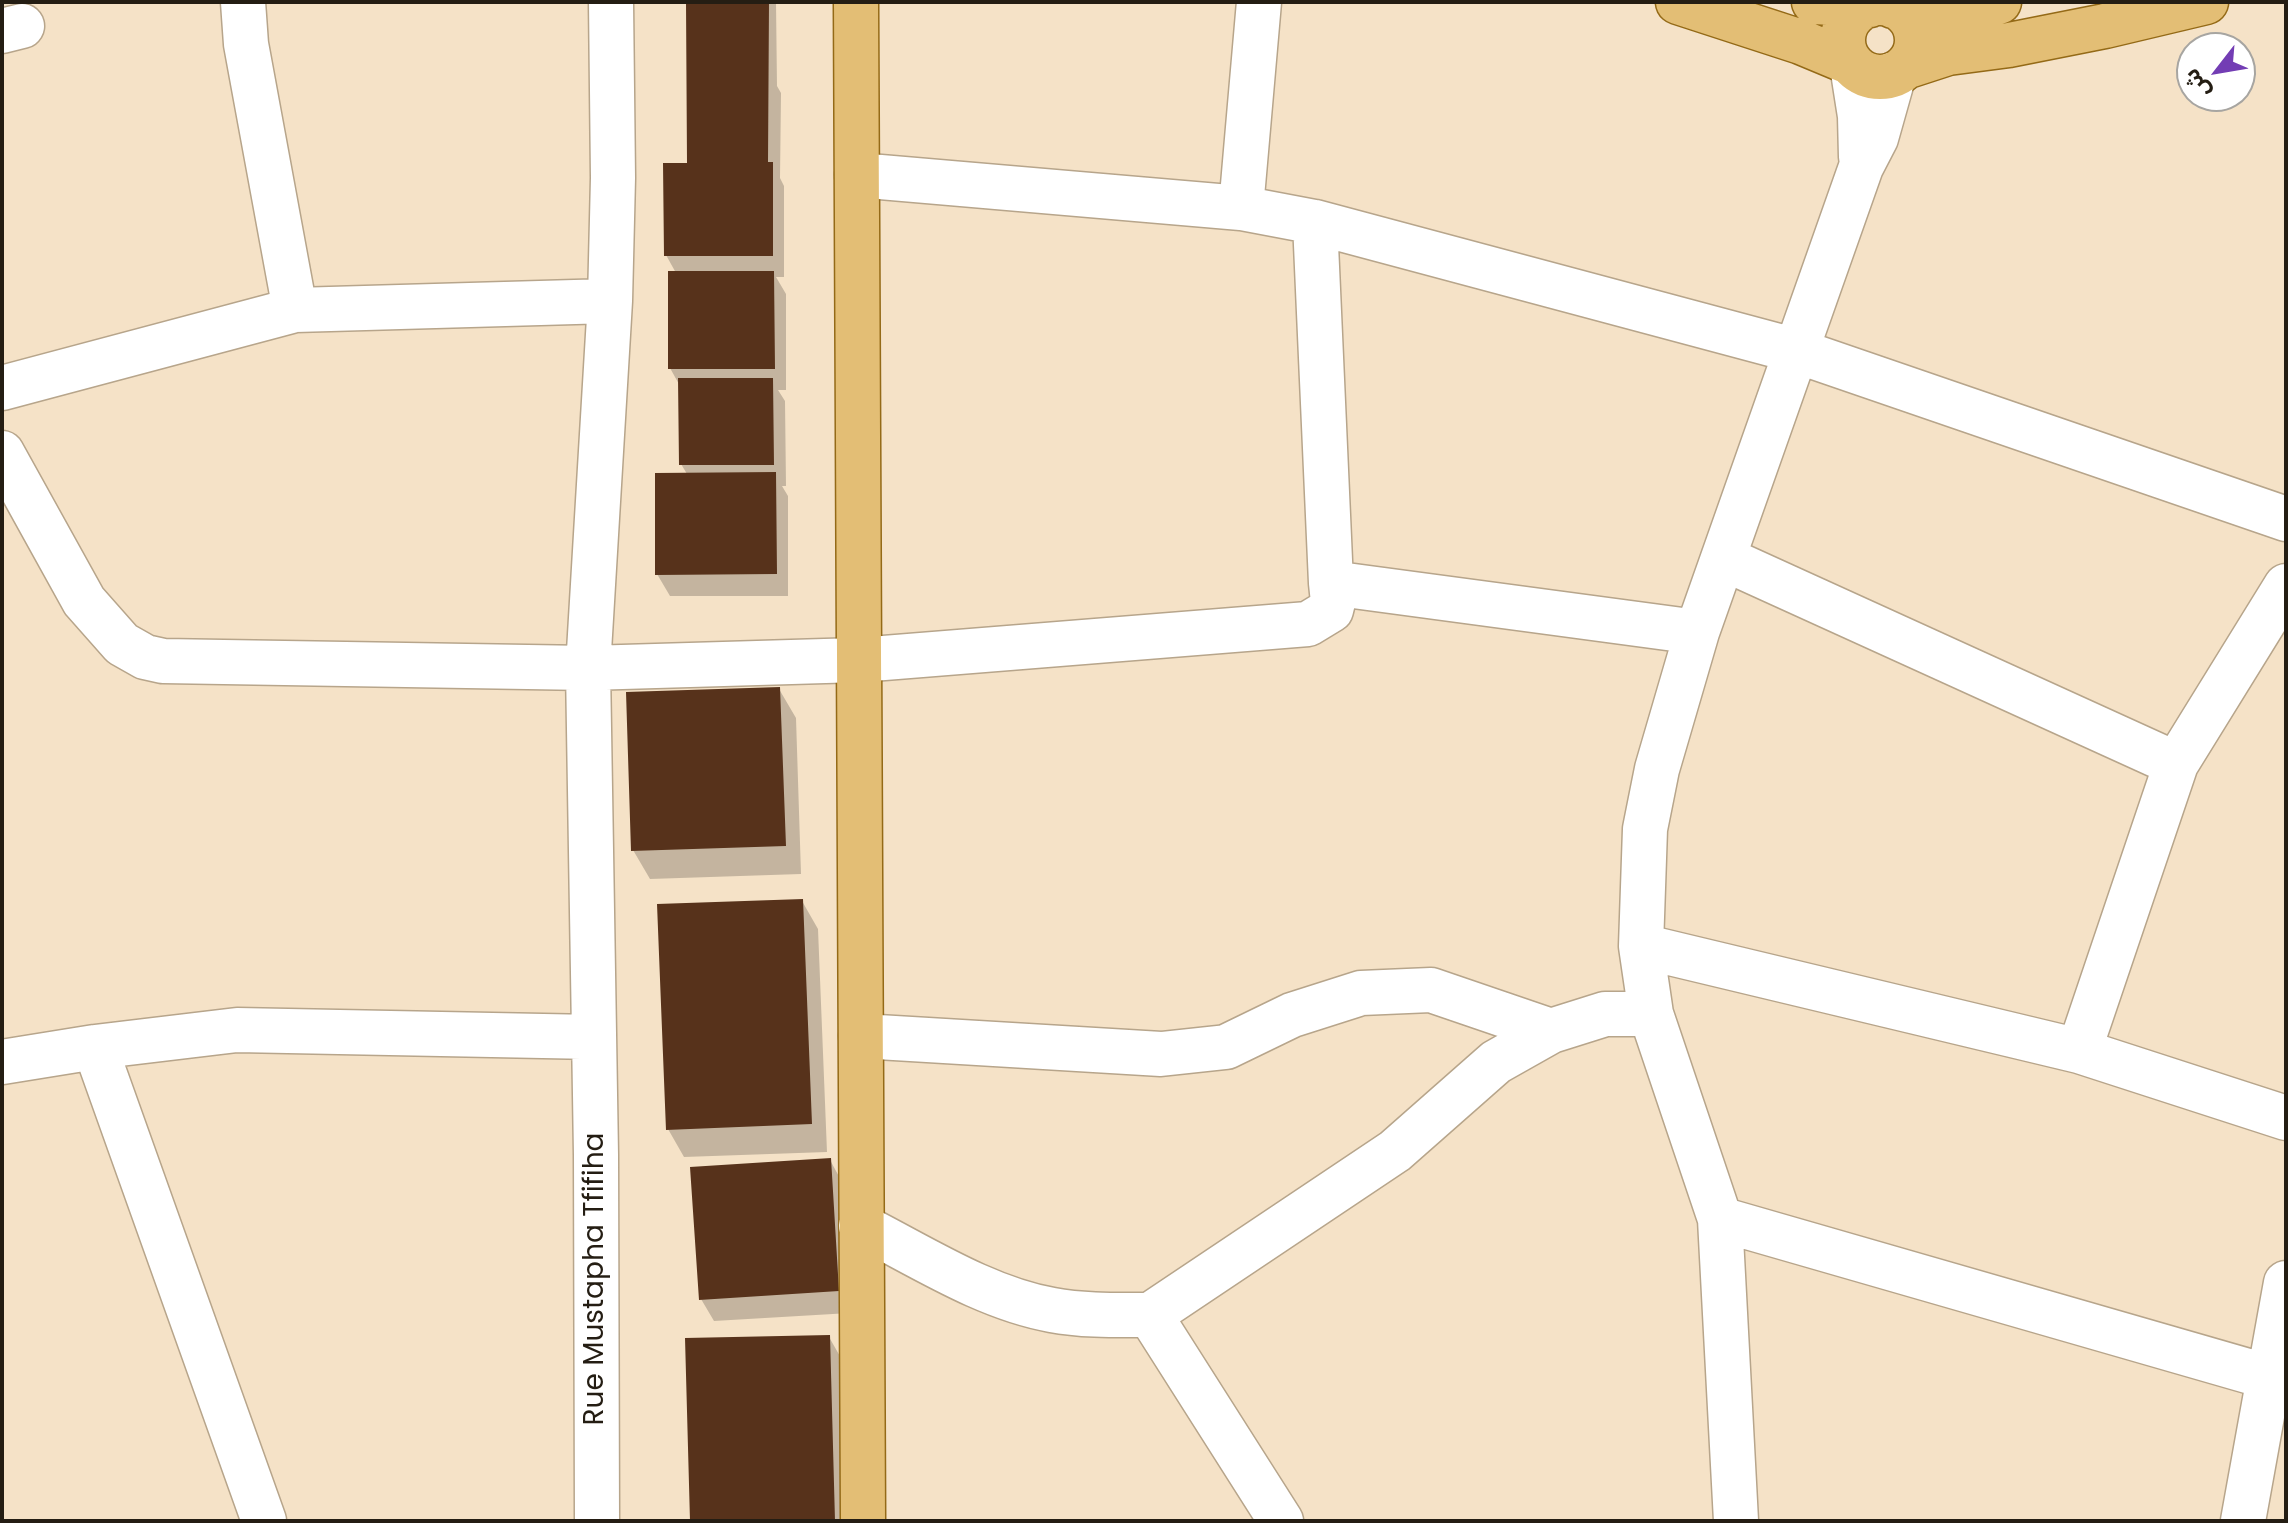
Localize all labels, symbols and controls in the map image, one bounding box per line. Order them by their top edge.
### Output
north arrow [2176,32,2256,112]
text: ش [2176,63,2218,104]
street label: Rue Mustapha Tfifiha [579,1133,613,1425]

